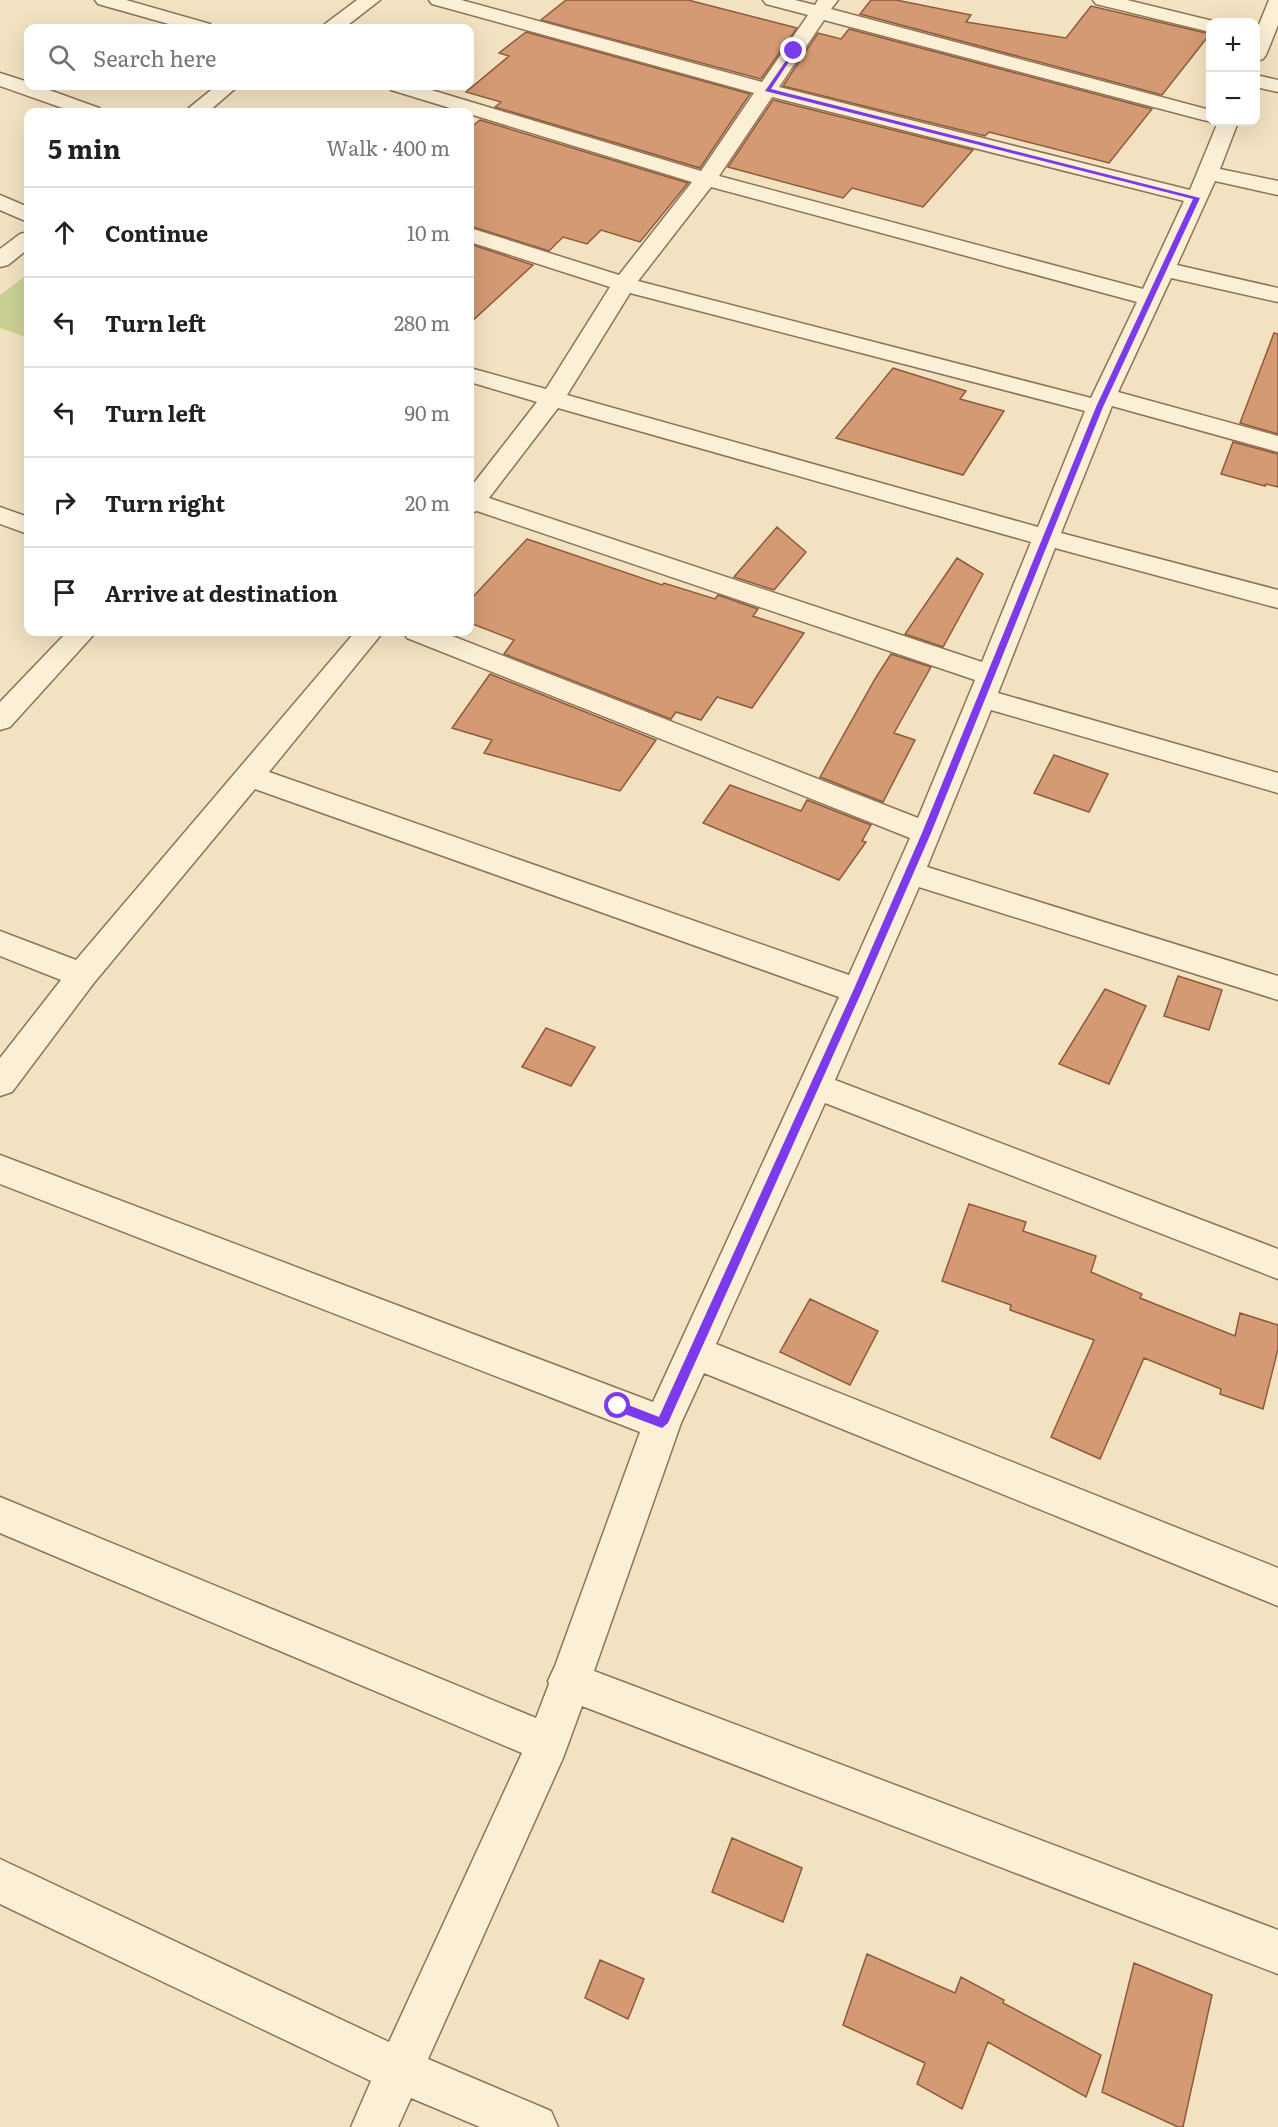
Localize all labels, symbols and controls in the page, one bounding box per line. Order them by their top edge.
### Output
map controls [1206,18,1260,126]
button: + [1206,18,1260,72]
search box [24,24,474,90]
route end [780,37,806,63]
icon: search [45,41,78,74]
text: Search here [93,41,216,74]
button: − [1206,72,1260,126]
text: 5 min [48,128,121,167]
text: Walk · 400 m [327,132,450,162]
icon: ahead [48,216,81,249]
text: Continue [105,216,208,249]
text: 10 m [407,217,450,247]
icon: left [48,306,81,339]
text: Turn left [105,306,206,339]
text: 280 m [394,307,450,337]
icon: left [48,396,81,429]
text: Turn left [105,396,206,429]
text: 90 m [405,397,450,427]
icon: right [48,486,81,519]
text: Turn right [105,486,225,519]
text: 20 m [405,487,450,517]
icon: arrive [48,576,81,609]
text: Arrive at destination [105,576,338,609]
route start [604,1392,630,1418]

